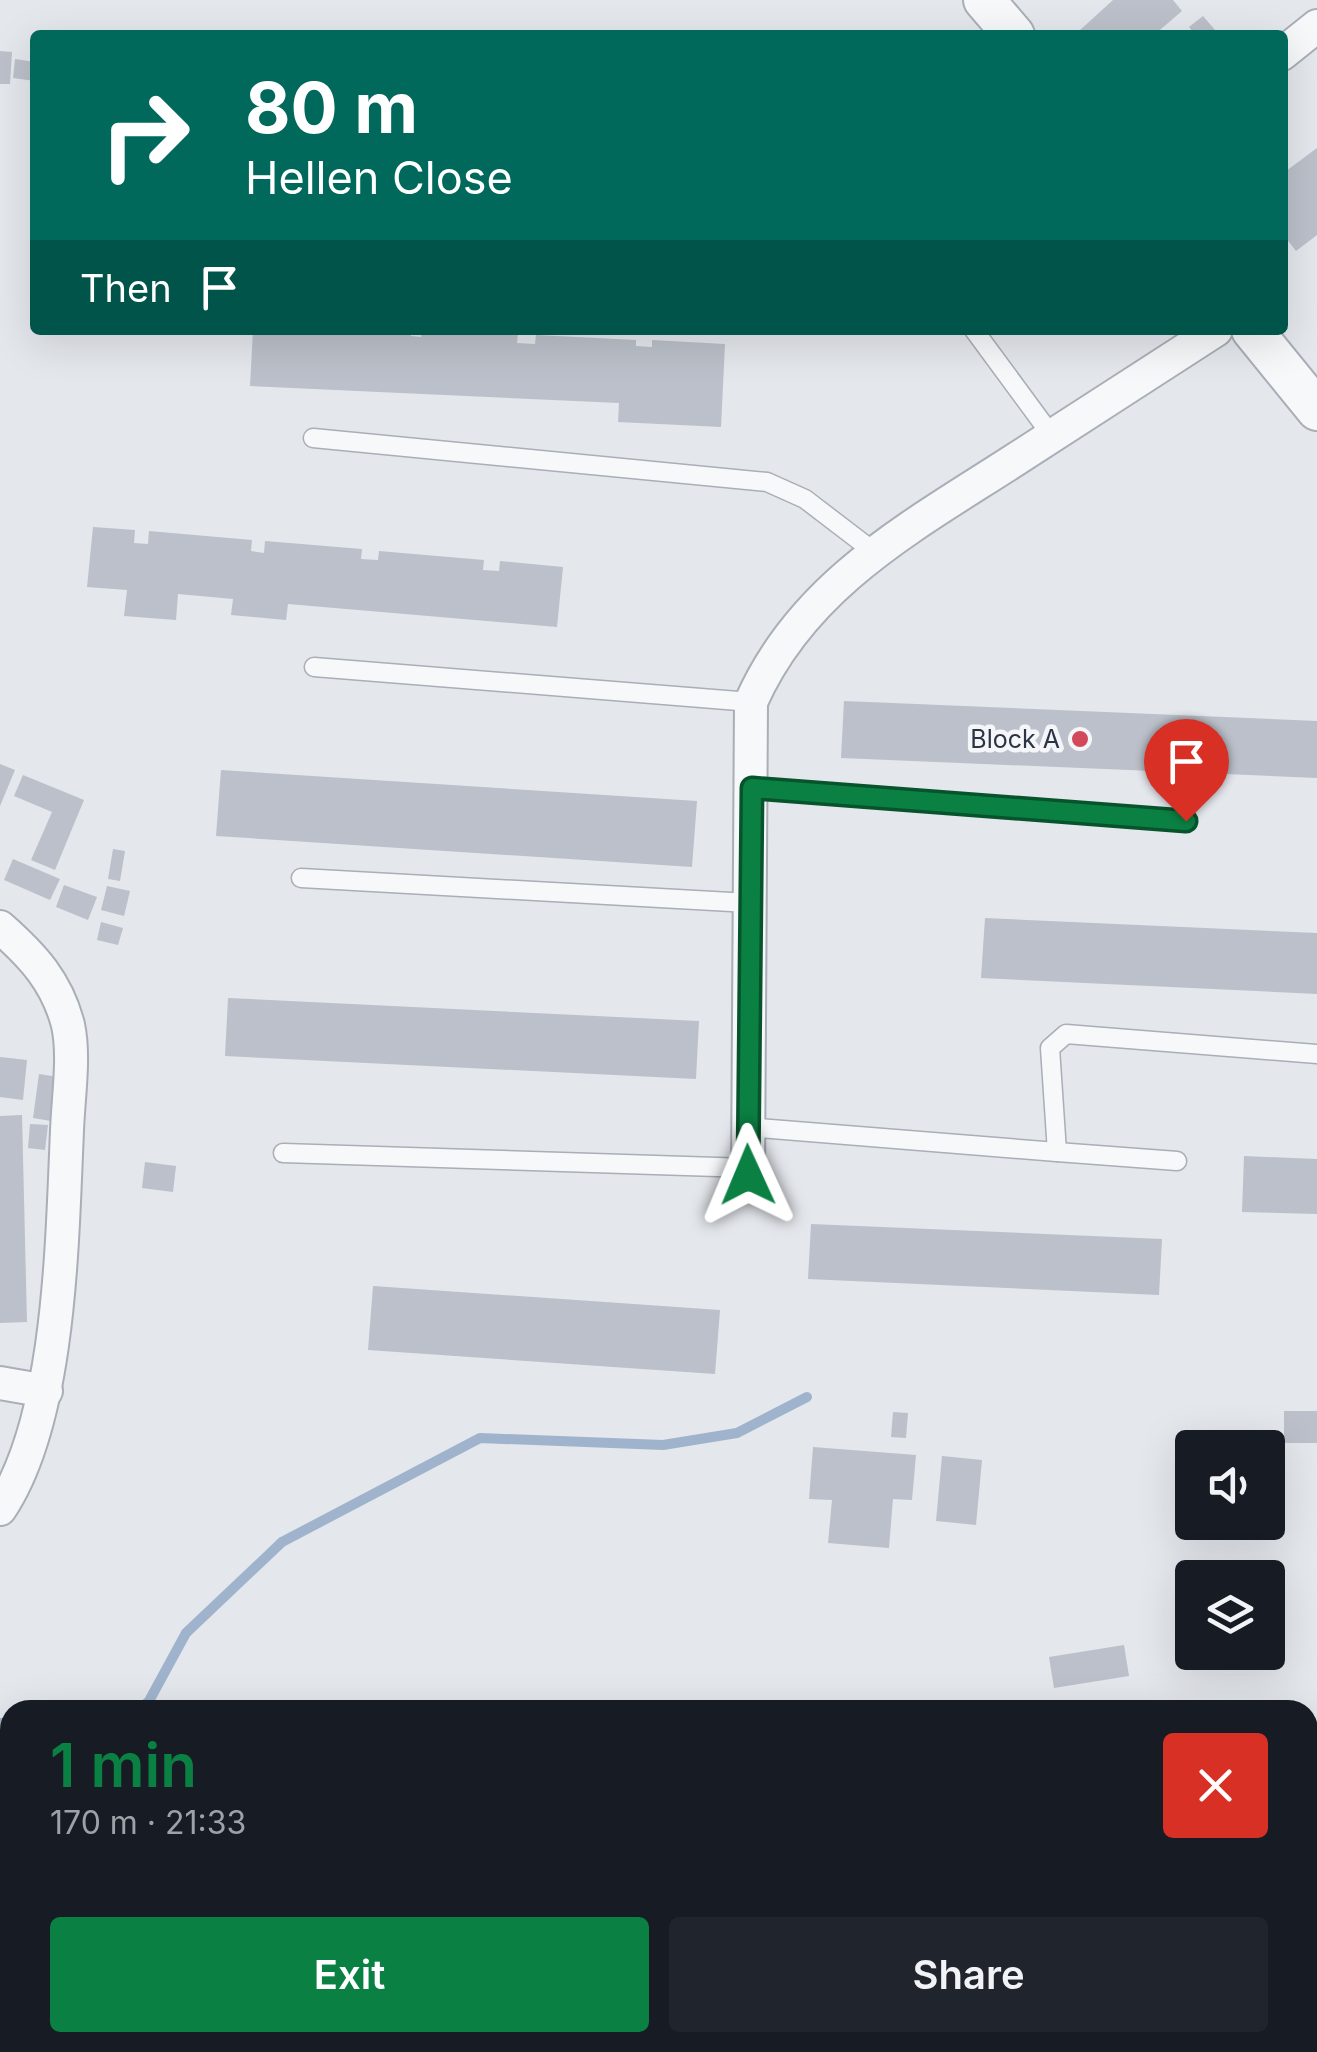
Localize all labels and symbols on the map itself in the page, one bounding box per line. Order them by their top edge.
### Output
pin [1144,719,1229,822]
place label: Block A [970,724,1060,754]
marker: Block A [1069,728,1091,750]
position arrow [696,1123,800,1227]

